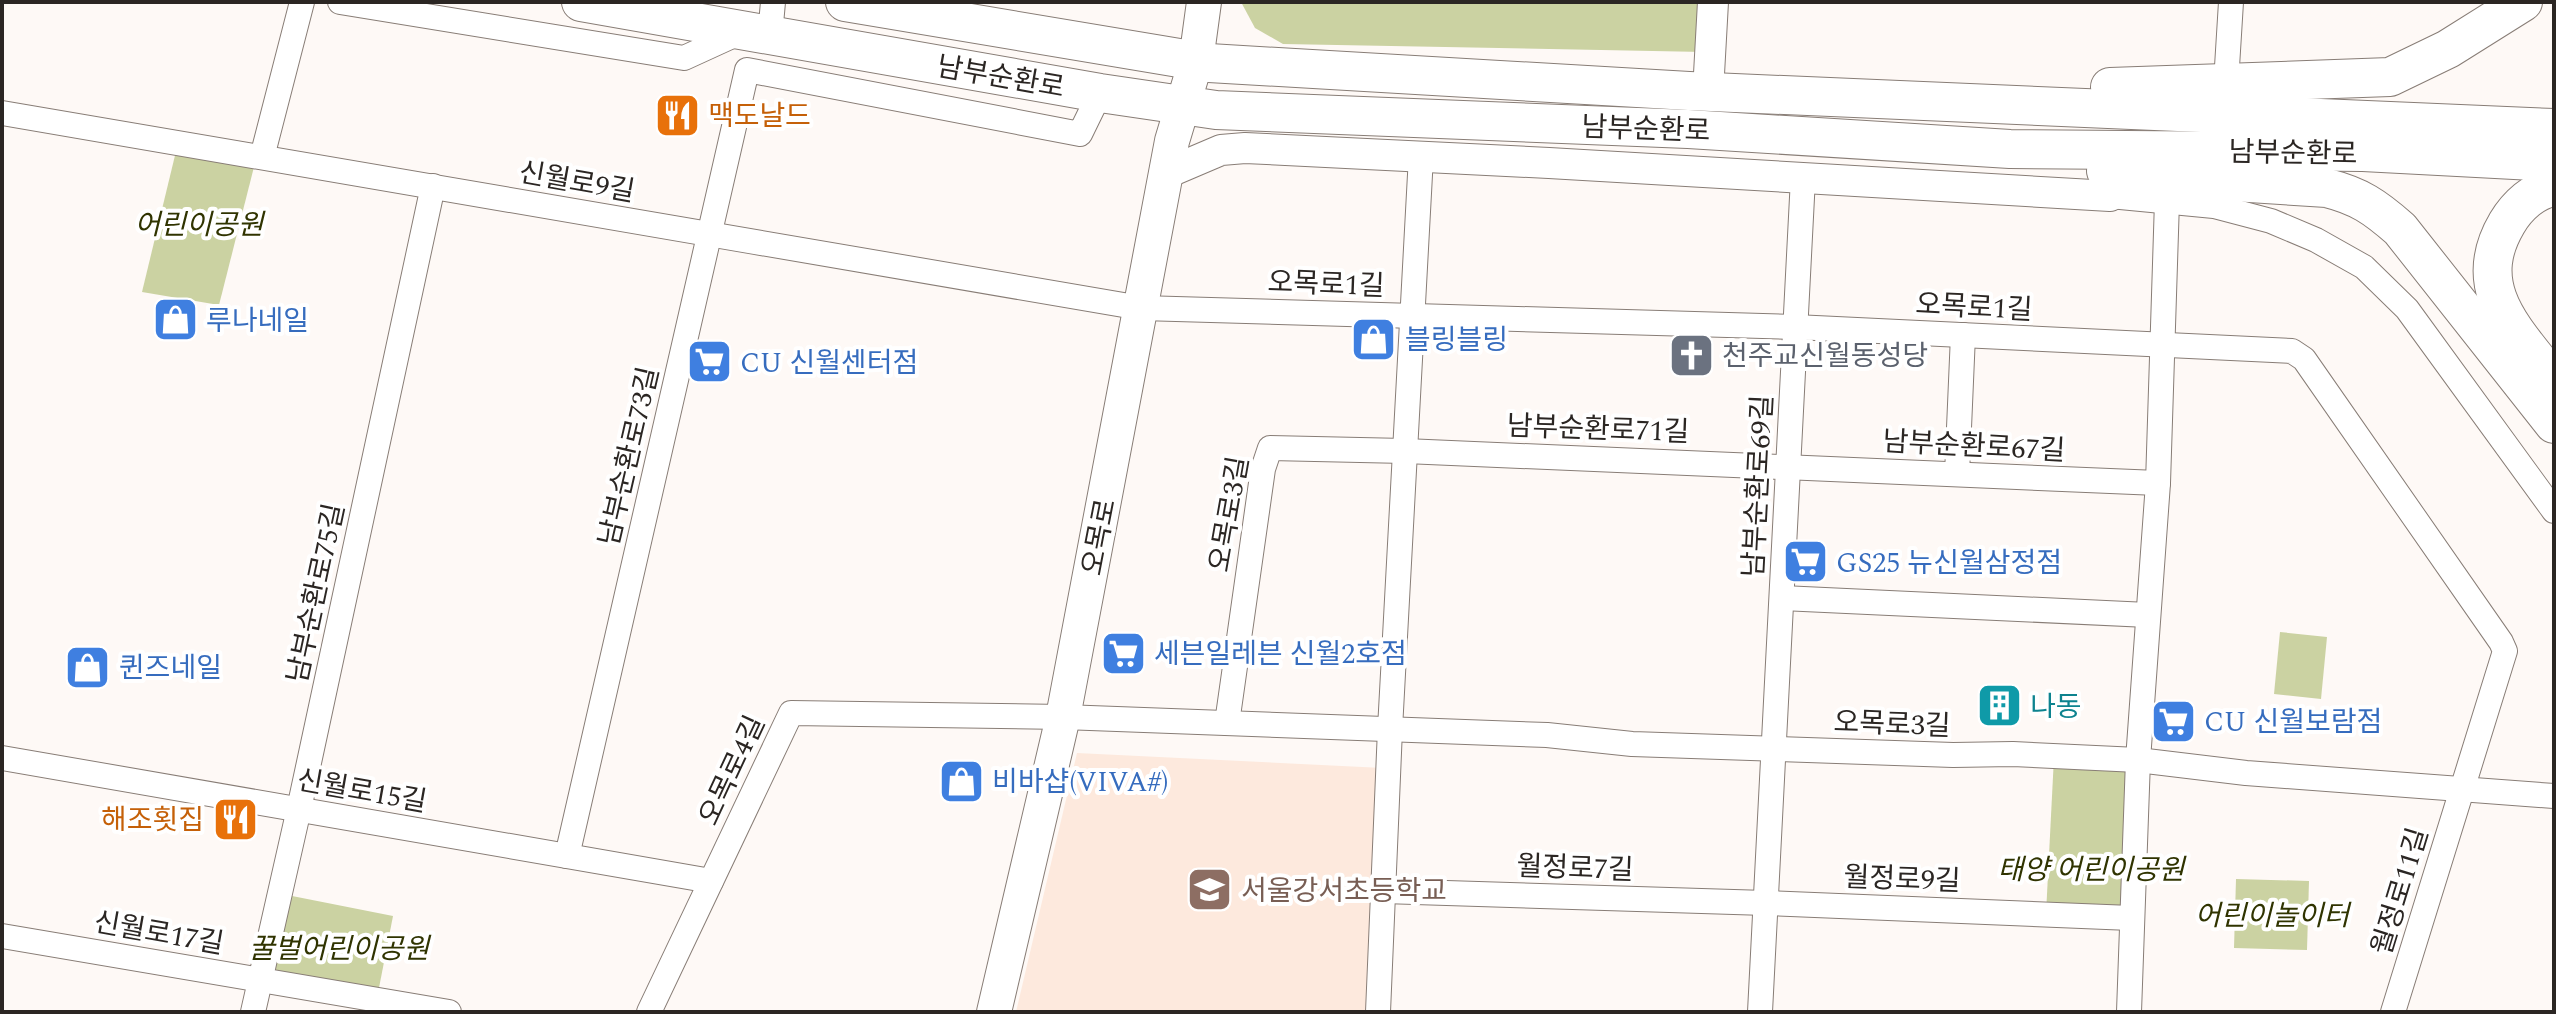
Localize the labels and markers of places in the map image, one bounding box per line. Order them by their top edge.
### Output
restaurant icon: 맥도날드 [653,91,701,139]
place label: 맥도날드 [708,95,811,138]
shop icon: 루나네일 [151,296,199,344]
place label: 루나네일 [206,300,309,343]
shop icon: 블링블링 [1350,315,1398,363]
place label: 블링블링 [1405,319,1508,362]
church icon: 천주교신월동성당 [1667,331,1715,379]
place label: 천주교신월동성당 [1722,335,1928,378]
supermarket icon: CU 신월센터점 [685,338,733,386]
place label: CU 신월센터점 [740,342,918,385]
supermarket icon: GS25 뉴신월삼정점 [1781,538,1829,586]
place label: GS25 뉴신월삼정점 [1836,542,2062,585]
supermarket icon: 세븐일레븐 신월2호점 [1099,629,1147,677]
place label: 세븐일레븐 신월2호점 [1154,633,1407,676]
shop icon: 퀸즈네일 [64,643,112,691]
place label: 퀸즈네일 [119,647,222,690]
building icon: 나동 [1975,682,2023,730]
place label: 나동 [2030,686,2082,729]
supermarket icon: CU 신월보람점 [2149,697,2197,745]
place label: CU 신월보람점 [2204,701,2382,744]
shop icon: 비바샵(VIVA#) [937,757,985,805]
place label: 비바샵(VIVA#) [992,761,1168,804]
restaurant icon: 해조횟집 [211,795,259,843]
place label: 해조횟집 [101,799,204,842]
school or university icon: 서울강서초등학교 [1186,866,1234,914]
place label: 서울강서초등학교 [1241,870,1447,913]

